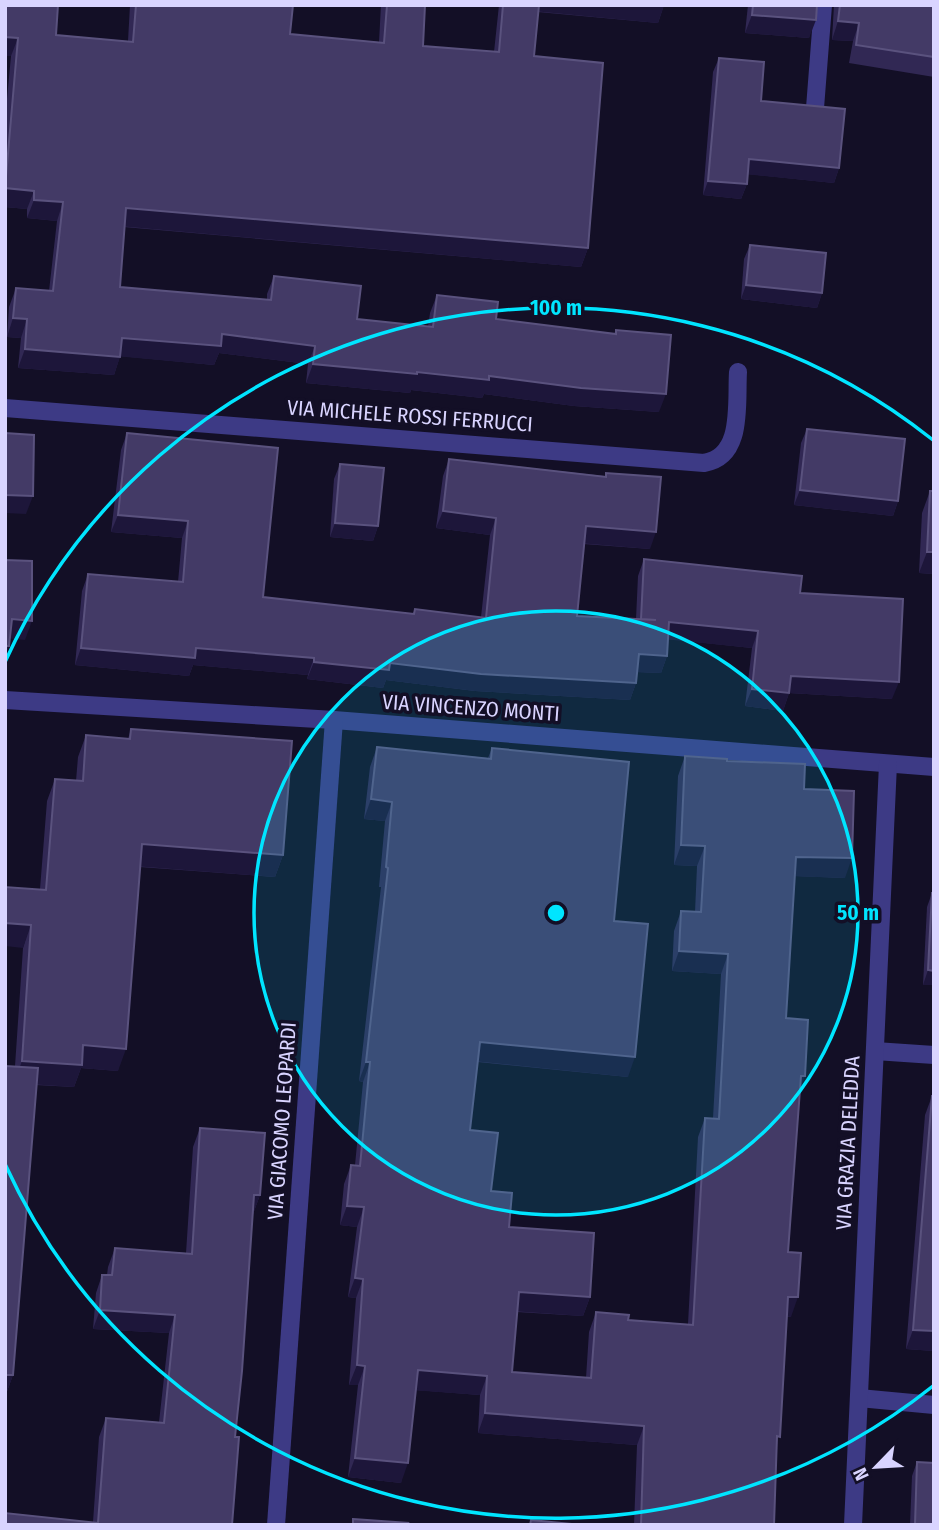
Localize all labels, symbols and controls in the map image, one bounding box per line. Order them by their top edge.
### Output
text: 100 m [530,295,582,321]
street label: VIA MICHELE ROSSI FERRUCCI [286,394,534,438]
street label: VIA VINCENZO MONTI [381,689,561,727]
text: 50 m [837,900,879,926]
centre of rings [544,901,568,925]
street label: VIA GIACOMO LEOPARDI [262,1021,302,1221]
street label: VIA GRAZIA DELEDDA [830,1055,866,1231]
north arrow [841,1432,911,1502]
text: N [848,1464,874,1484]

